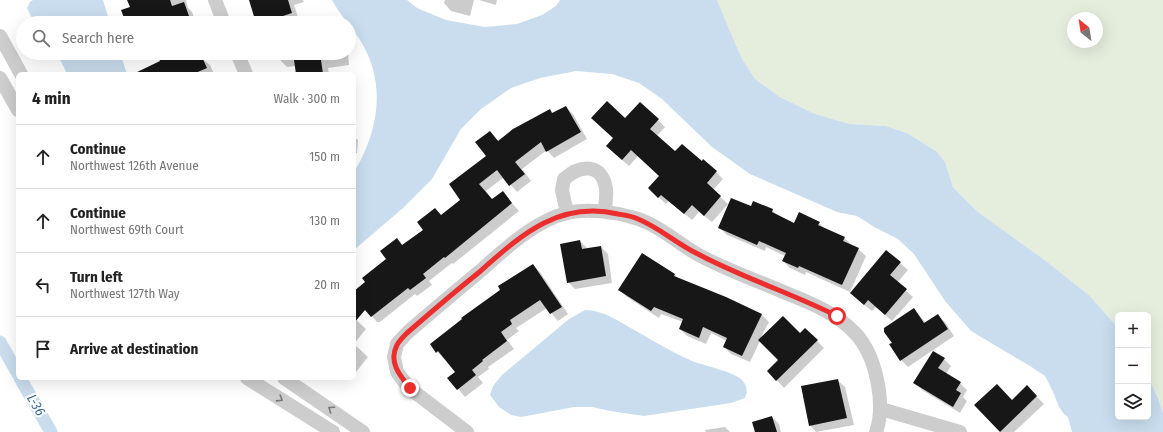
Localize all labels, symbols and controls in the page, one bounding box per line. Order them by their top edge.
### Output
north arrow [1067,12,1103,48]
search box [16,16,356,60]
icon: search [30,27,52,49]
text: Search here [62,29,134,47]
text: 4 min [32,88,71,109]
text: Walk · 300 m [274,91,340,106]
text: Continue [70,140,126,158]
icon: ahead [32,146,54,168]
text: 150 m [309,149,340,164]
text: Northwest 126th Avenue [70,158,199,173]
text: Continue [70,204,126,222]
icon: ahead [32,210,54,232]
text: 130 m [309,213,340,228]
text: Northwest 69th Court [70,222,184,237]
text: Turn left [70,268,123,286]
icon: left [32,274,54,296]
text: 20 m [314,277,340,292]
text: Northwest 127th Way [70,286,180,301]
route start [828,307,846,325]
map controls [1115,312,1151,420]
button: + [1115,312,1151,348]
icon: arrive [32,338,54,360]
text: Arrive at destination [70,340,198,358]
button: − [1115,348,1151,384]
route end [401,379,419,397]
button: layers [1115,384,1151,420]
water label: L-36 [23,391,49,419]
one-way arrow [276,394,283,402]
one-way arrow [328,406,335,414]

